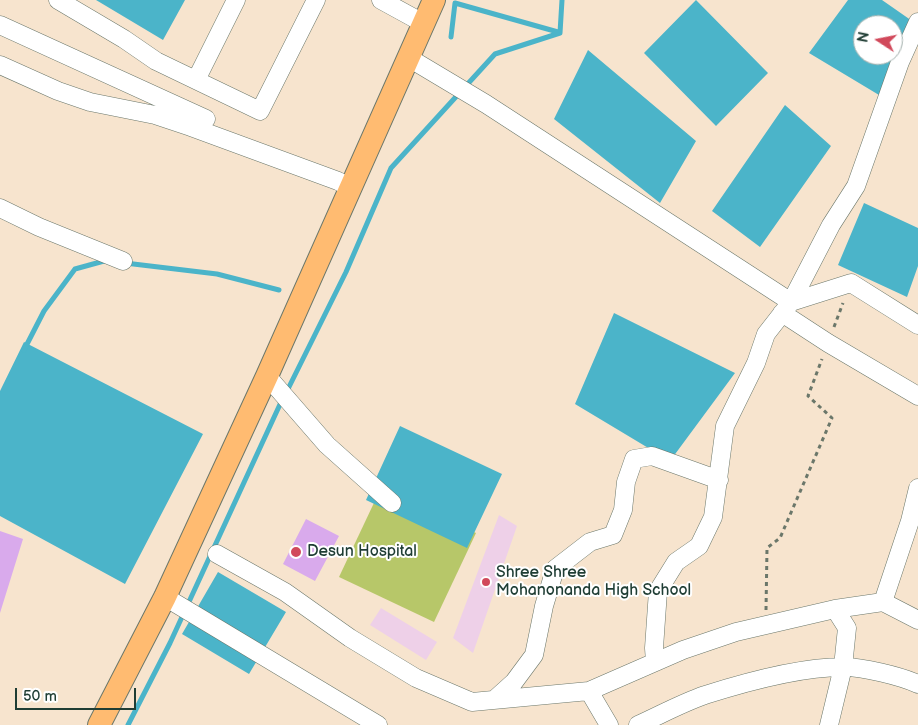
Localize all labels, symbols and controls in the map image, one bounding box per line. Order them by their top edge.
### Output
north arrow [853,15,903,65]
text: N [854,30,873,44]
place label: Desun Hospital [307,542,417,562]
marker: Desun Hospital [289,545,303,559]
place label: Shree Shree Mohanonanda High School [496,563,691,601]
marker: Shree Shree Mohanonanda High School [480,576,492,588]
scale bar [18,678,139,710]
text: 50 m [23,687,57,706]

